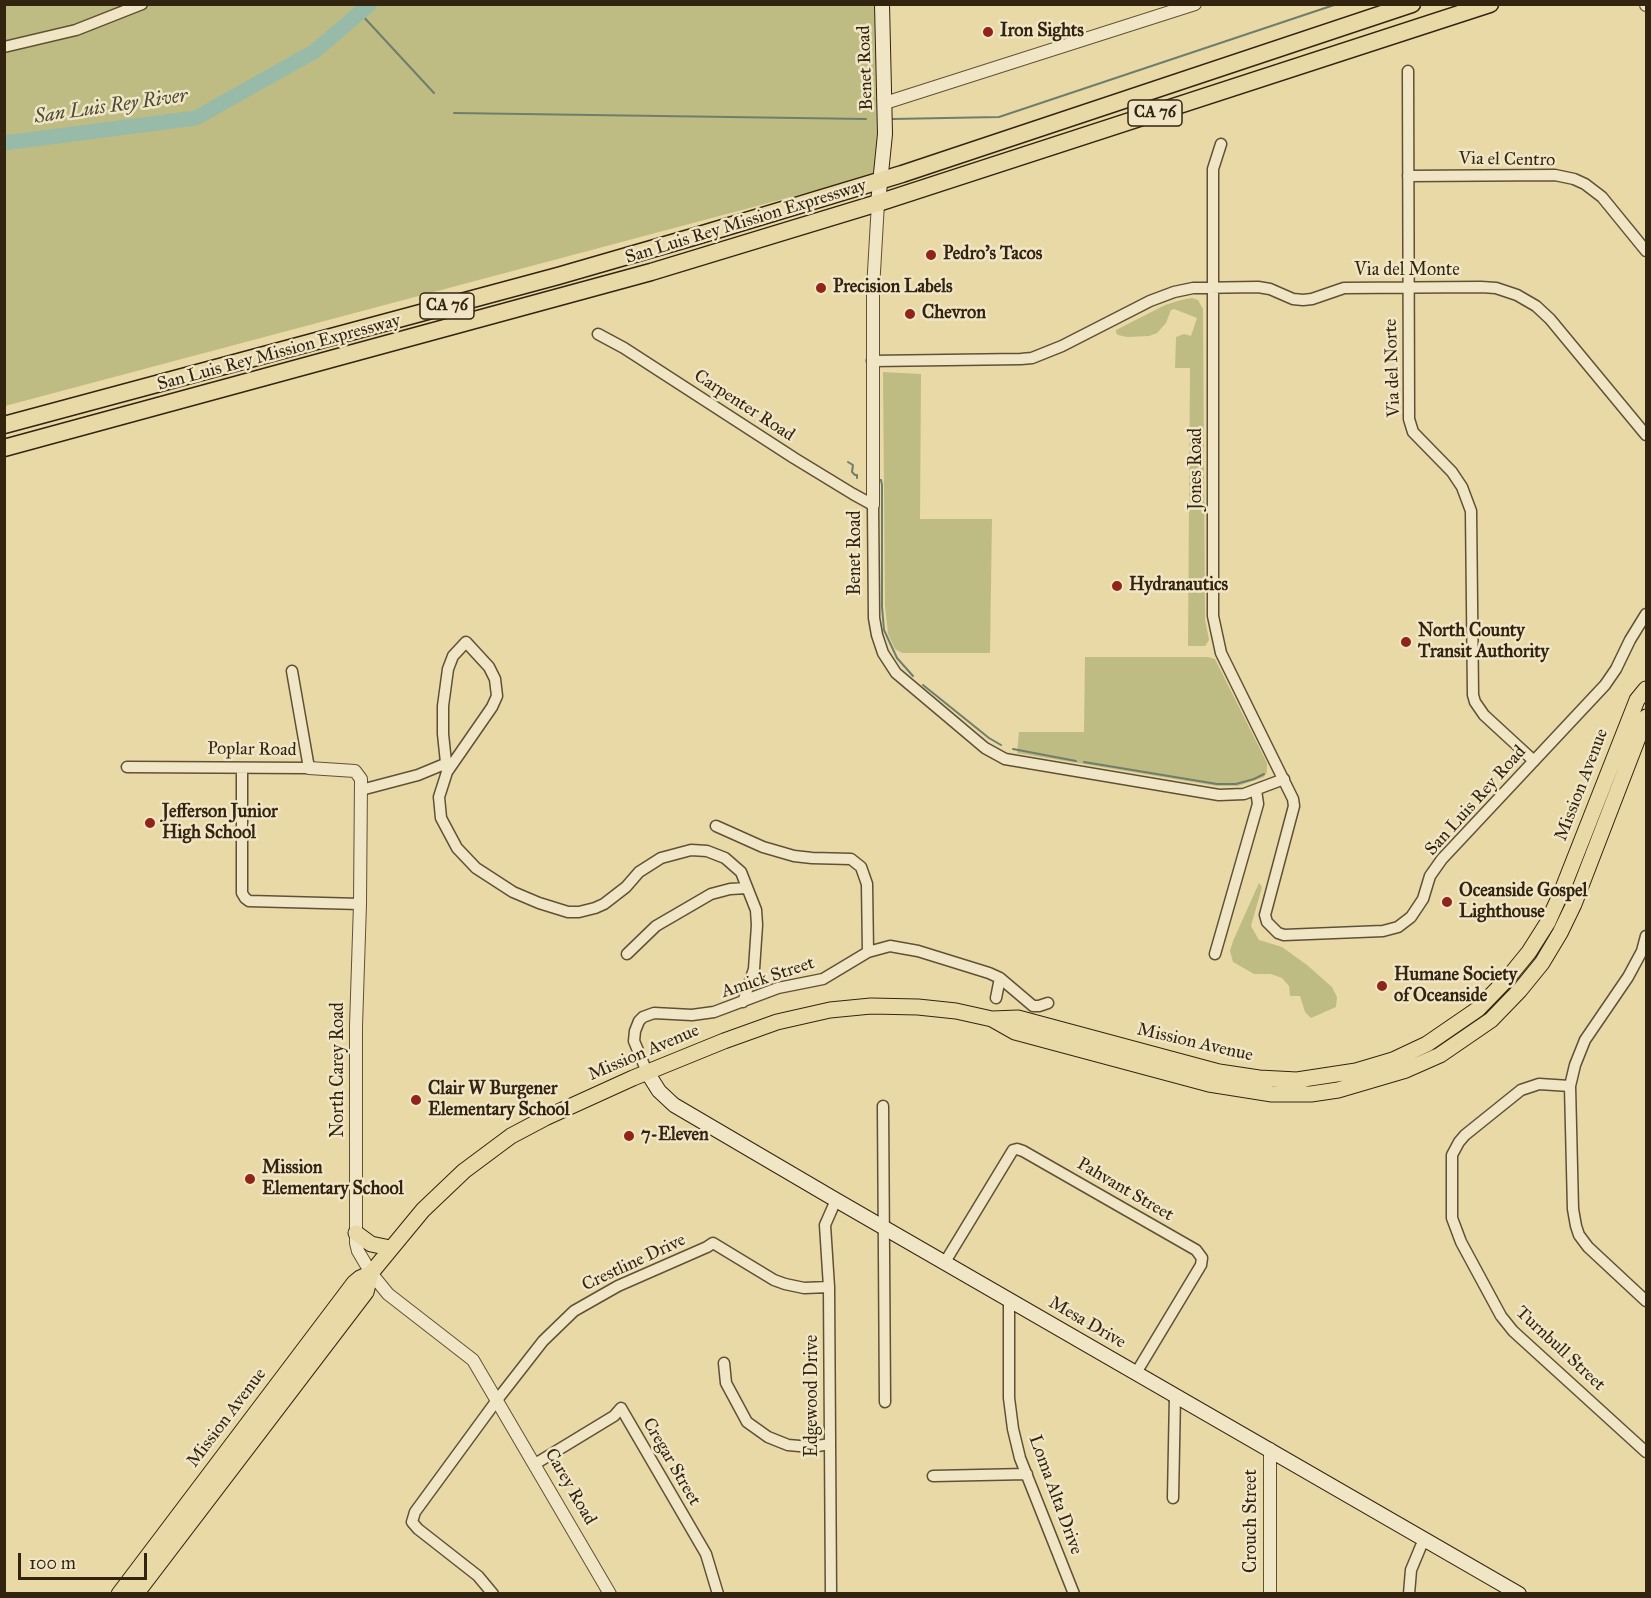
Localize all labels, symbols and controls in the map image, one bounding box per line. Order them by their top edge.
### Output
place label: Iron Sights [1000,21,1084,43]
street label: Benet Road [854,25,878,111]
marker: Iron Sights [981,25,995,39]
water label: San Luis Rey River [33,84,189,130]
road number: CA 76 [1128,100,1182,126]
street label: Via el Centro [1458,148,1556,172]
street label: San Luis Rey Mission Expressway [623,175,869,269]
place label: Pedro's Tacos [943,244,1042,266]
marker: Pedro's Tacos [924,248,938,262]
street label: Via del Monte [1354,260,1460,282]
place label: Precision Labels [833,277,953,299]
marker: Precision Labels [814,281,828,295]
road number: CA 76 [420,293,474,319]
place label: Chevron [922,303,986,325]
marker: Chevron [903,307,917,321]
street label: San Luis Rey Mission Expressway [155,310,403,396]
street label: Via del Norte [1380,318,1406,418]
street label: Carpenter Road [690,365,798,447]
street label: Jones Road [1186,428,1208,510]
street label: Benet Road [845,510,867,596]
place label: Hydranautics [1129,575,1228,597]
marker: Hydranautics [1110,579,1124,593]
place label: North County Transit Authority [1418,621,1549,664]
marker: North County Transit Authority [1399,635,1413,649]
street label: Mission Avenue [1551,726,1613,844]
street label: Poplar Road [207,738,297,762]
street label: San Luis Rey Road [1421,742,1531,860]
place label: Jefferson Junior High School [162,802,278,844]
marker: Jefferson Junior High School [143,816,157,830]
place label: Oceanside Gospel Lighthouse [1459,881,1587,924]
marker: Oceanside Gospel Lighthouse [1440,895,1454,909]
street label: Amick Street [719,953,817,1003]
place label: Humane Society of Oceanside [1394,965,1517,1008]
marker: Humane Society of Oceanside [1375,979,1389,993]
street label: North Carey Road [328,1002,350,1138]
street label: Mission Avenue [1135,1019,1255,1067]
street label: Mission Avenue [585,1020,703,1086]
place label: Clair W Burgener Elementary School [428,1079,570,1122]
marker: Clair W Burgener Elementary School [409,1093,423,1107]
place label: 7-Eleven [641,1125,709,1147]
marker: 7-Eleven [622,1129,636,1143]
street label: Pahvant Street [1073,1154,1177,1226]
place label: Mission Elementary School [262,1158,404,1200]
marker: Mission Elementary School [243,1172,257,1186]
street label: Crestline Drive [579,1230,689,1296]
street label: Mesa Drive [1045,1292,1129,1354]
street label: Turnbull Street [1511,1302,1609,1396]
street label: Edgewood Drive [802,1335,824,1457]
street label: Mission Avenue [183,1364,271,1472]
street label: Cregar Street [637,1414,705,1510]
street label: Loma Alta Drive [1023,1432,1087,1558]
street label: Carey Road [540,1445,600,1529]
street label: Crouch Street [1241,1469,1263,1573]
scale bar [21,1541,150,1579]
text: 100 m [29,1552,76,1574]

